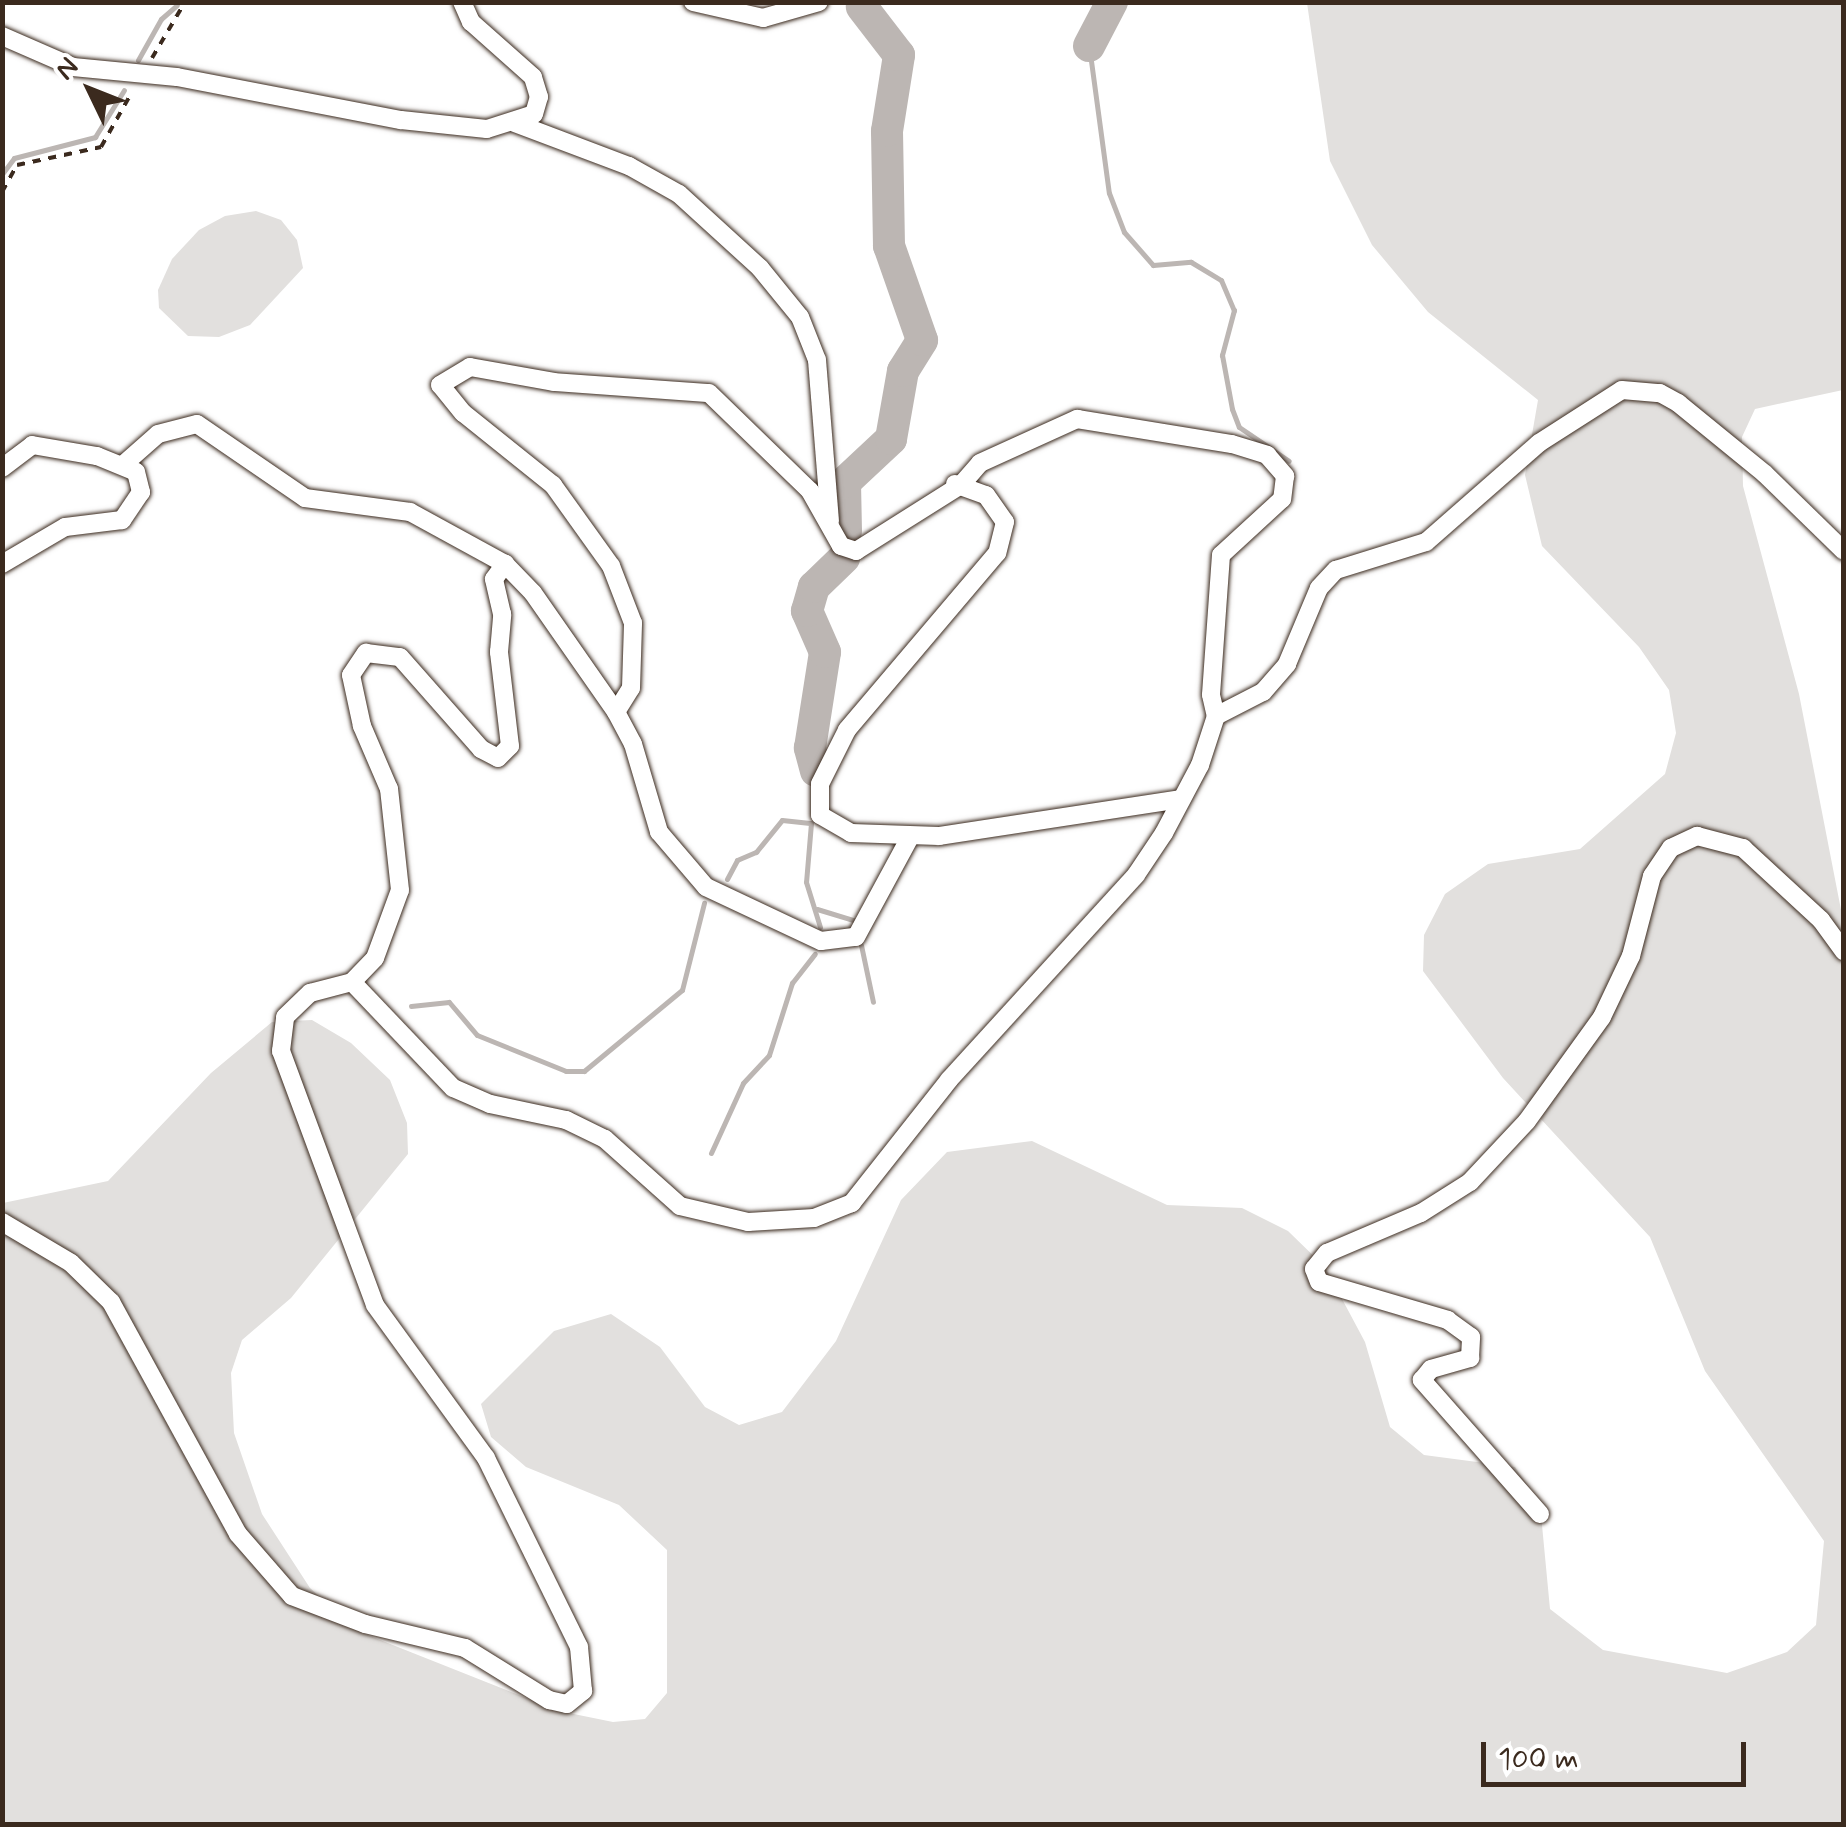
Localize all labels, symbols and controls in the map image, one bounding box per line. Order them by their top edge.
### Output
north arrow [40,40,140,140]
text: N [48,50,88,89]
scale bar [1486,1722,1751,1784]
text: 100 m [1498,1740,1579,1779]

